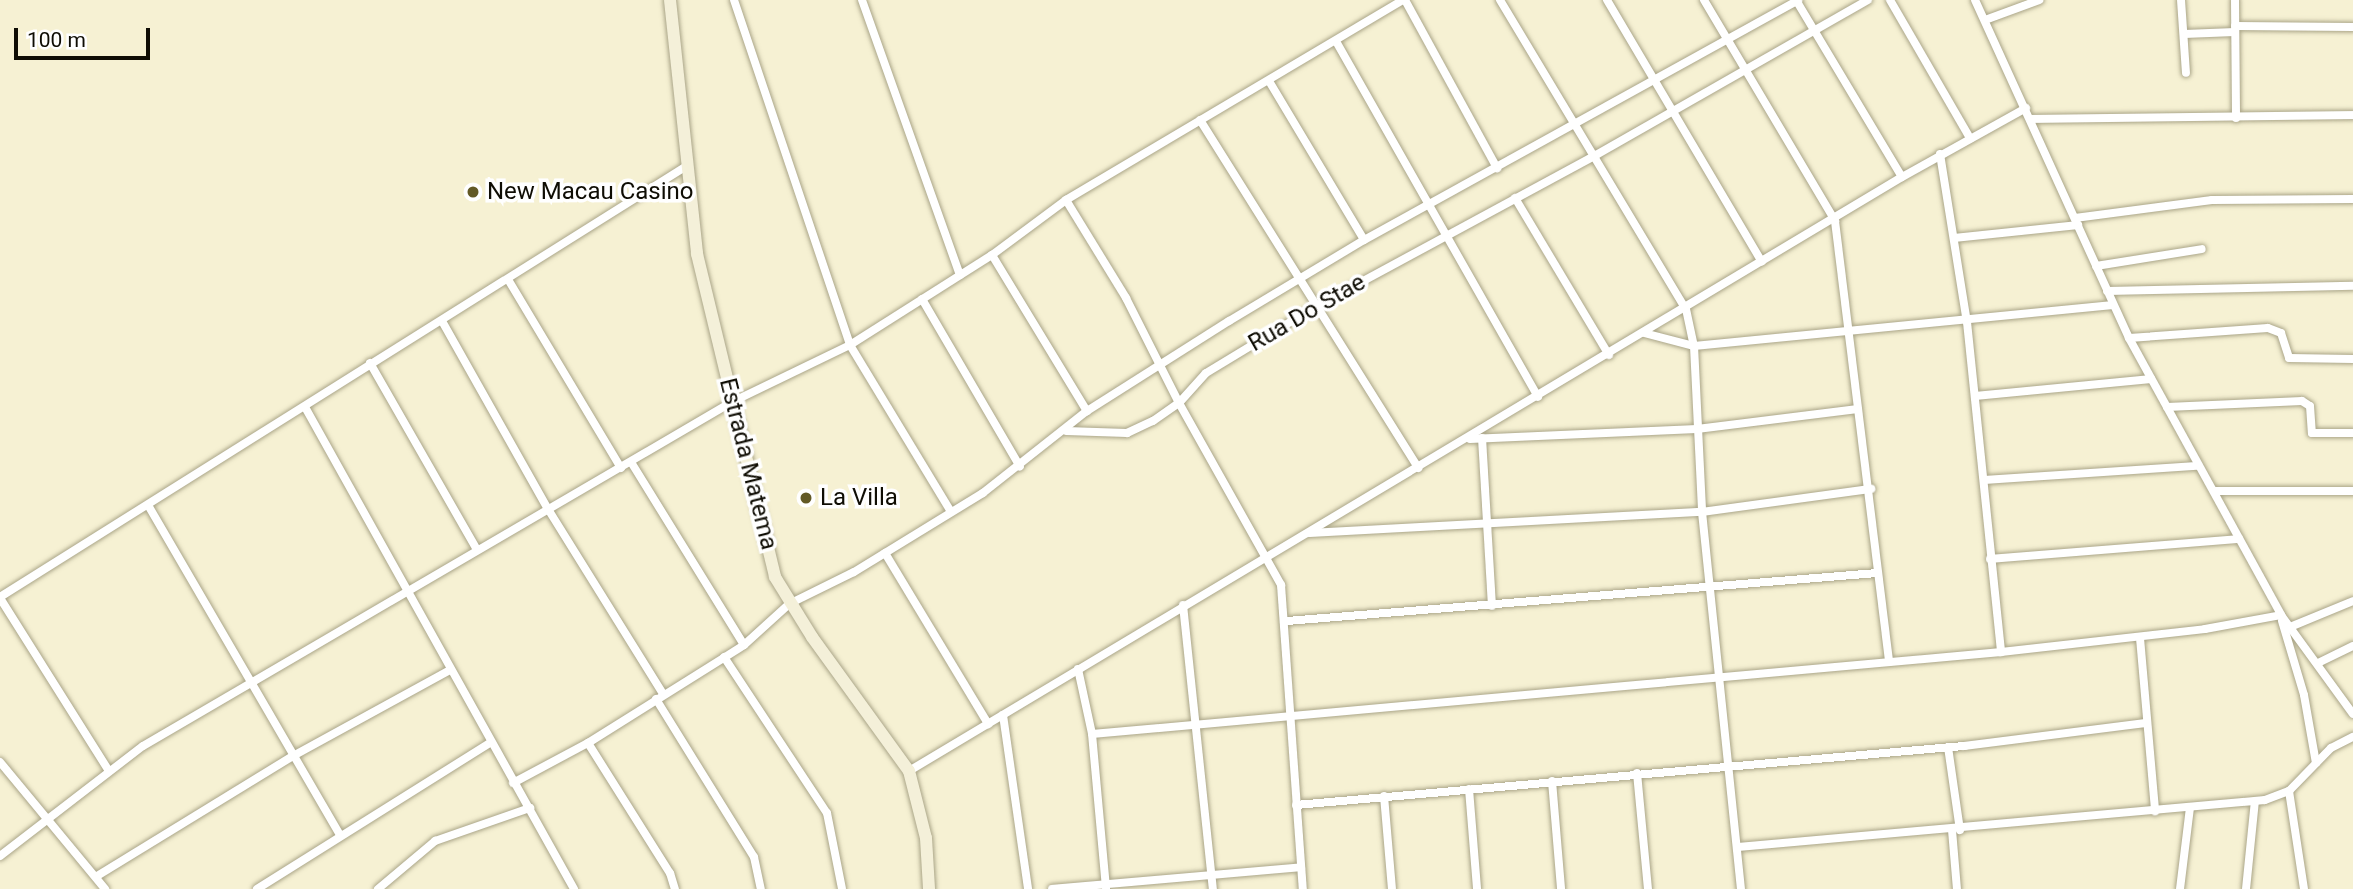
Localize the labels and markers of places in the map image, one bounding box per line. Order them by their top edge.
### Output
place label: New Macau Casino [487,178,693,206]
marker: New Macau Casino [465,184,481,200]
place label: La Villa [820,484,898,512]
marker: La Villa [798,490,814,506]

